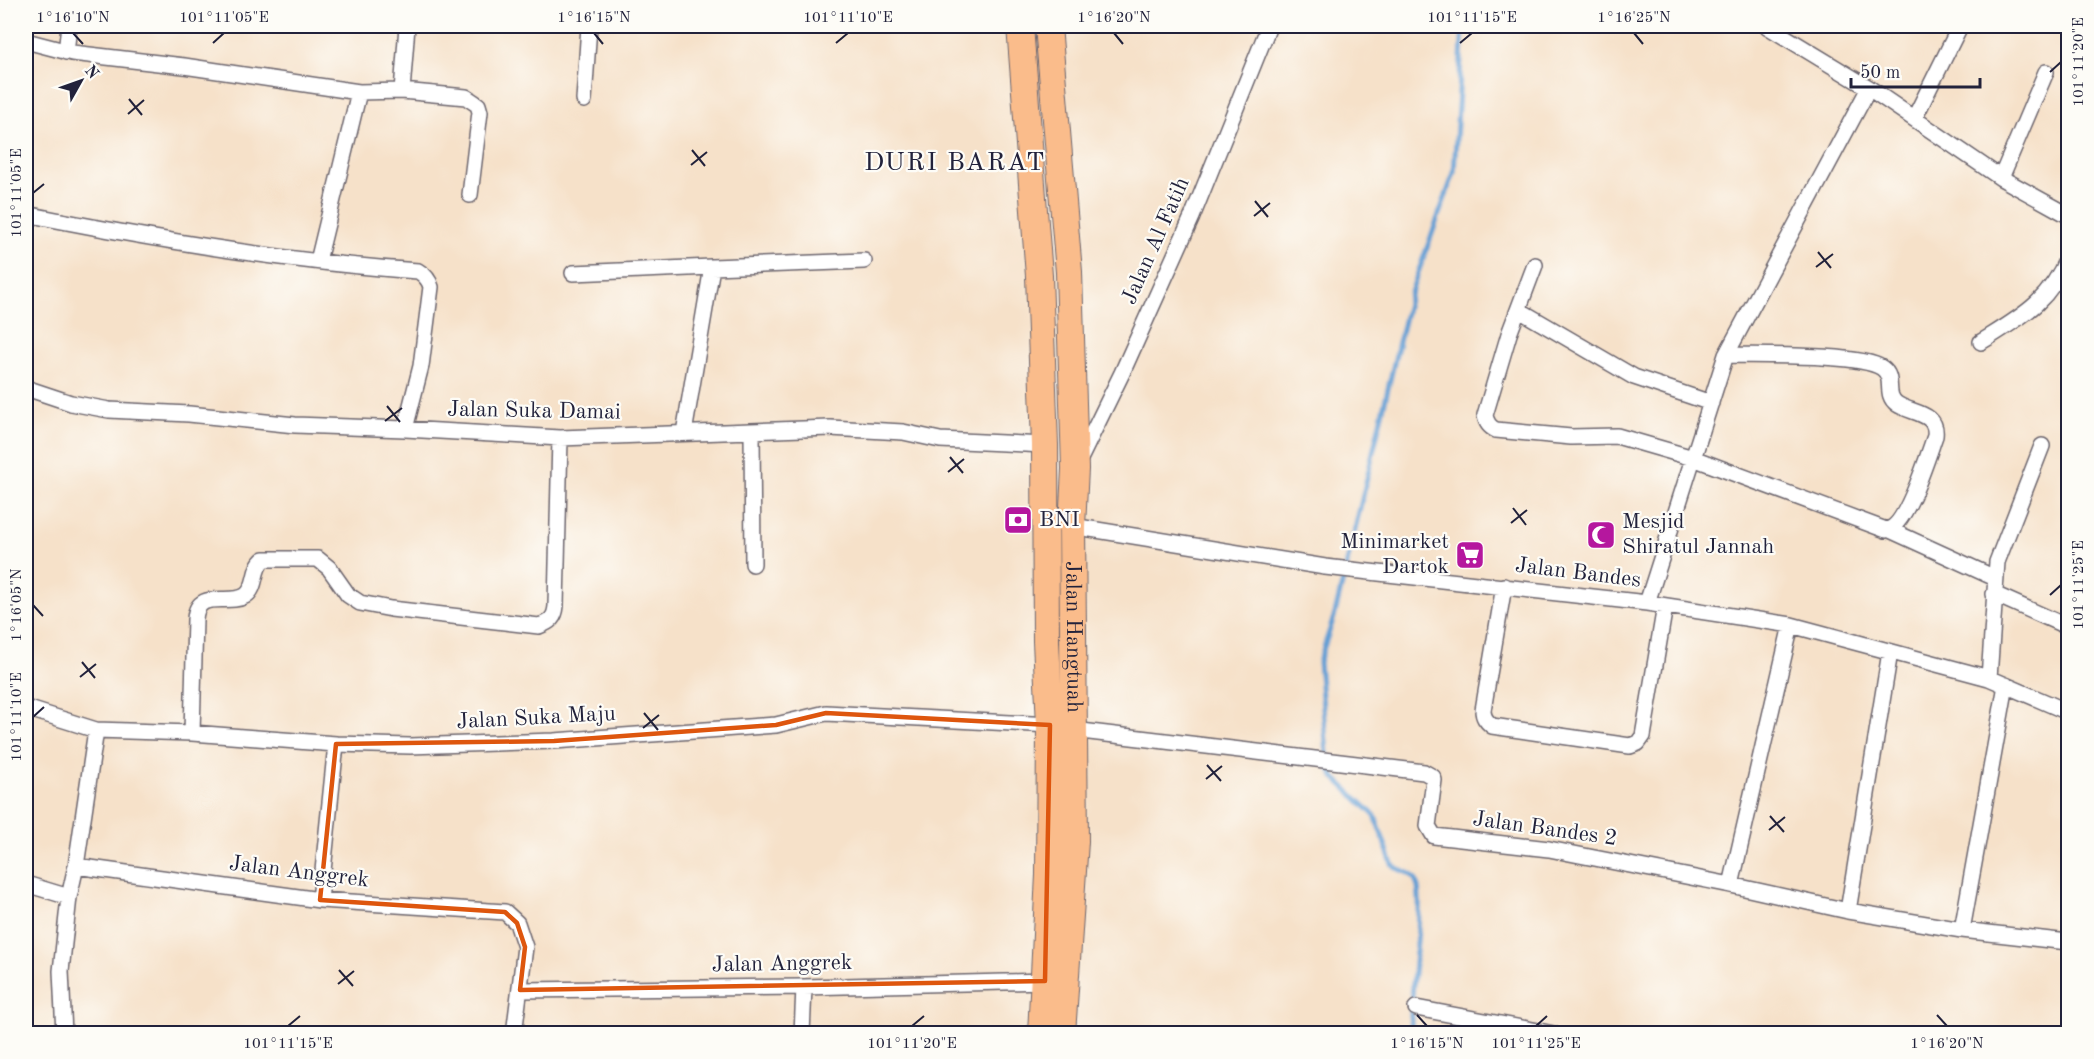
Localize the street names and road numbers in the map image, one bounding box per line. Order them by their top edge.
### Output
street label: Jalan Al Fatih [1118,174,1194,308]
street label: Jalan Suka Damai [447,398,621,424]
street label: Jalan Bandes [1514,554,1642,592]
street label: Jalan Hangtuah [1061,561,1085,713]
street label: Jalan Suka Maju [456,703,616,733]
street label: Jalan Bandes 2 [1471,808,1619,850]
street label: Jalan Anggrek [228,853,370,891]
street label: Jalan Anggrek [712,952,852,976]

